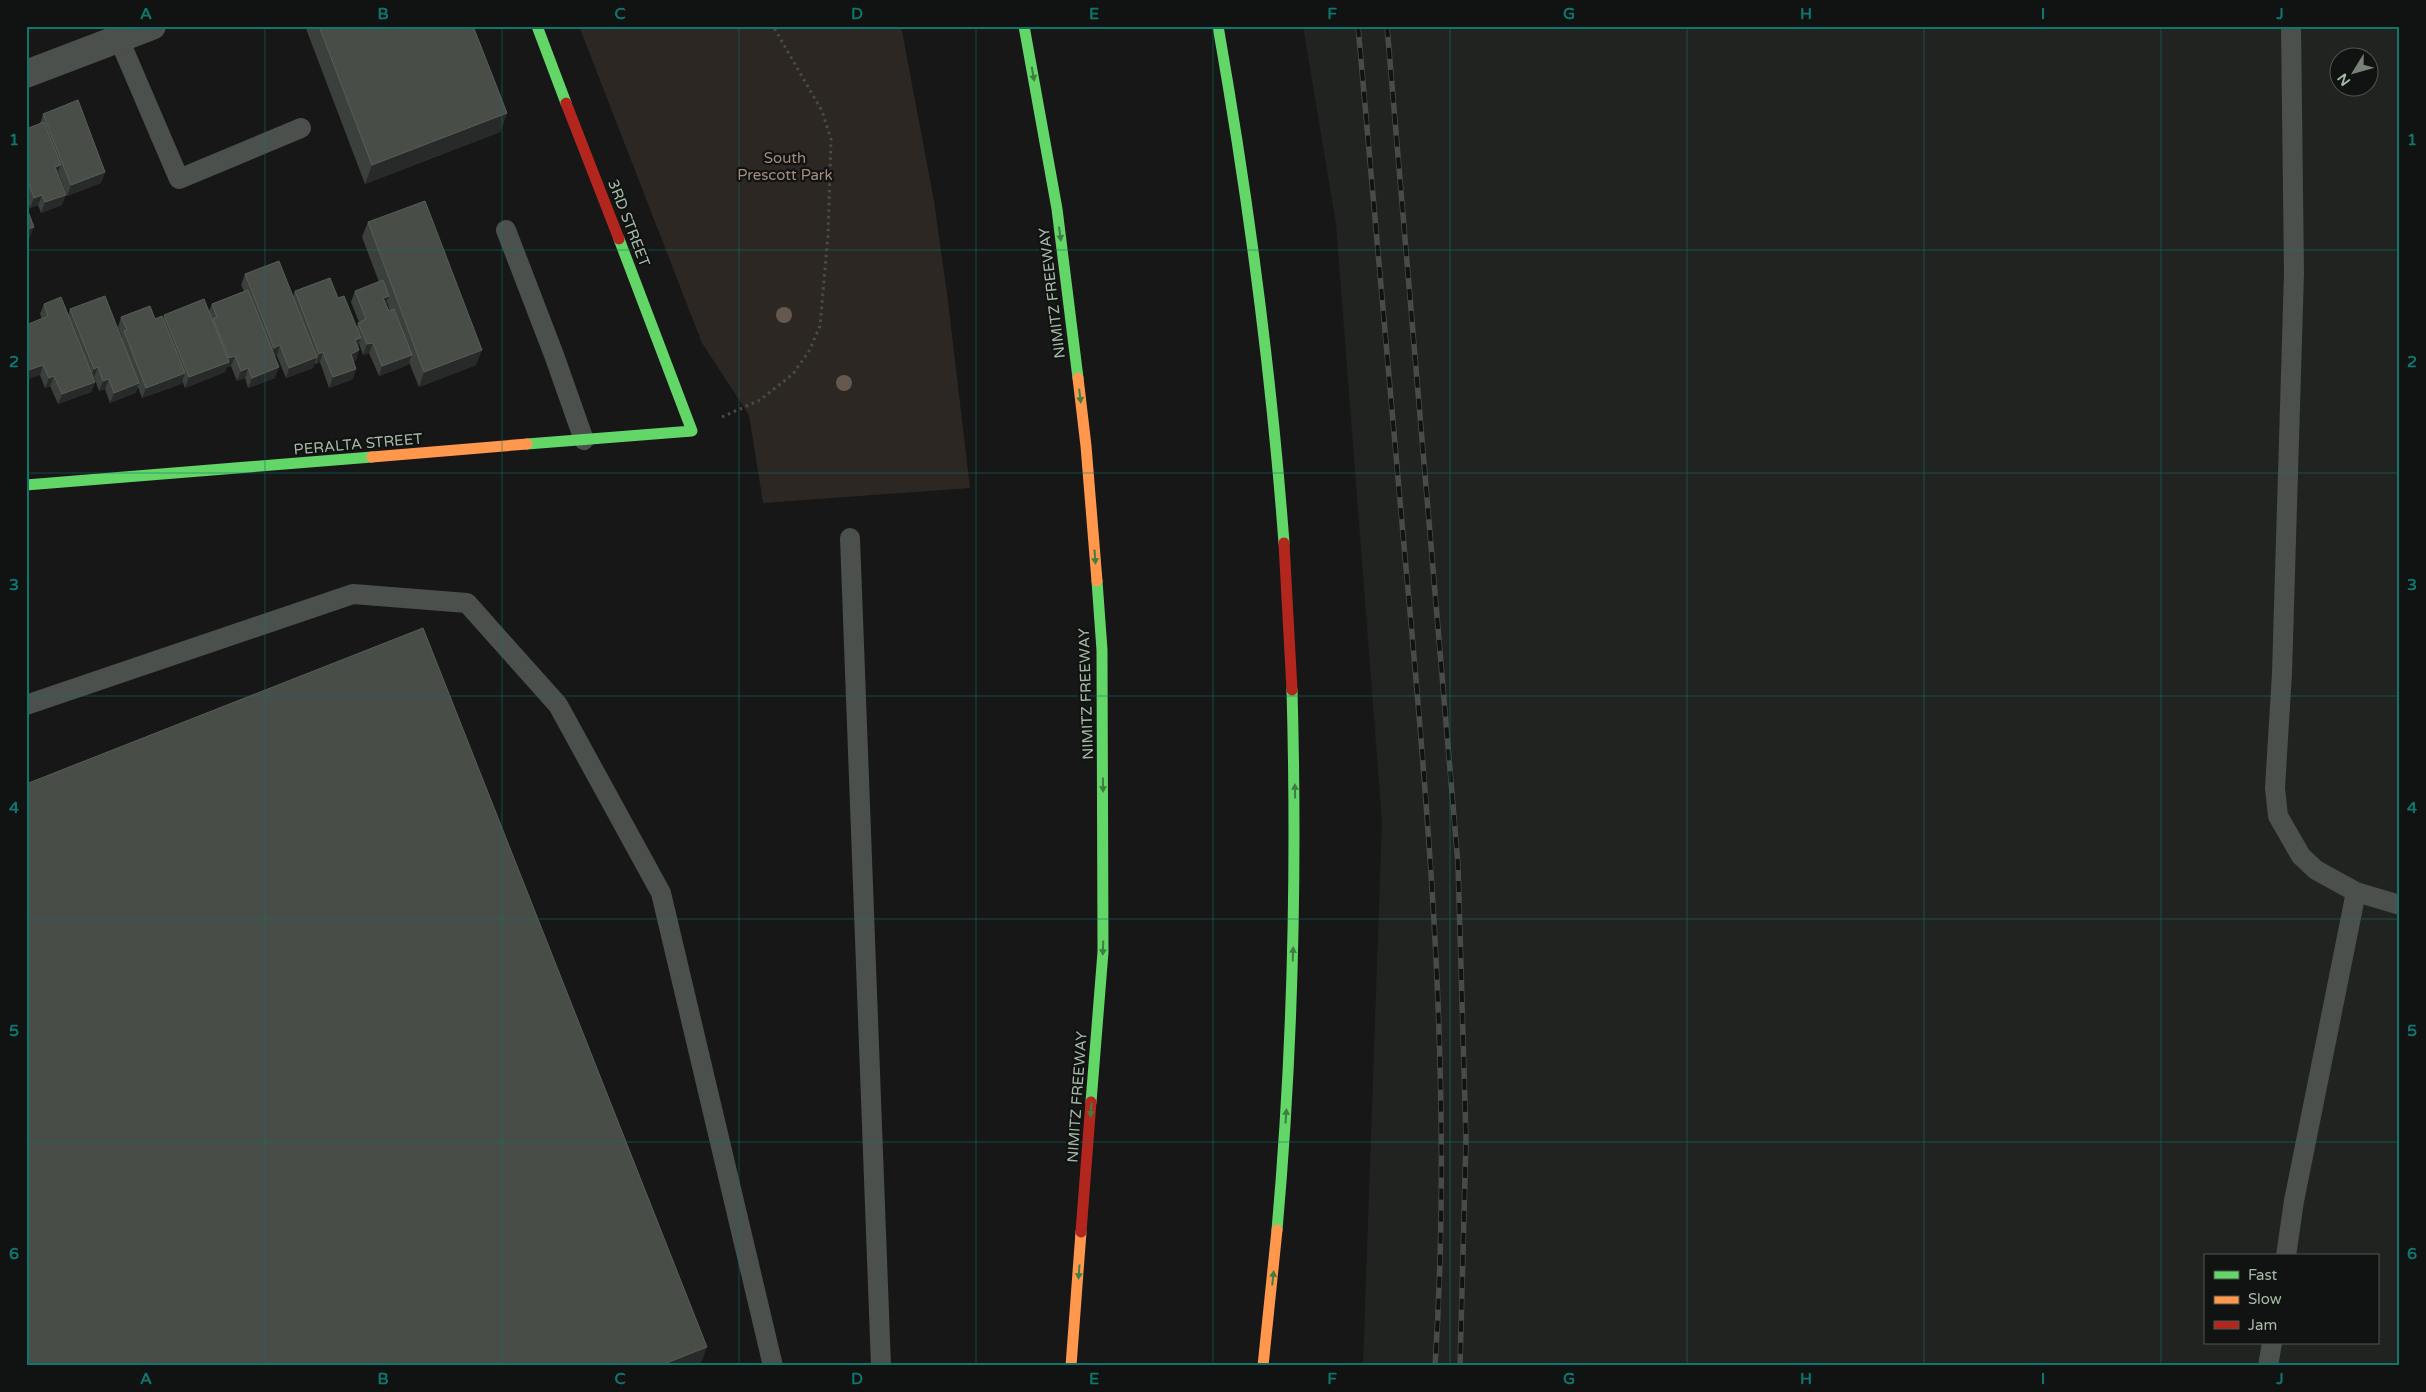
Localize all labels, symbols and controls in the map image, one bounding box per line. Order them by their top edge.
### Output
text: A [140,4,152,24]
text: B [377,4,389,24]
text: C [614,4,626,24]
text: D [851,4,863,24]
text: E [1089,4,1099,24]
text: F [1327,4,1337,24]
text: G [1563,4,1575,24]
text: H [1800,4,1812,24]
text: I [2041,4,2045,24]
text: J [2275,4,2284,24]
north arrow [2328,48,2378,98]
one-way arrow [1029,67,1037,83]
text: N [2334,70,2354,89]
text: 1 [9,130,19,150]
text: 1 [2407,130,2417,150]
park label: South Prescott Park [737,149,833,184]
street label: 3RD STREET [604,177,654,269]
street label: NIMITZ FREEWAY [1035,226,1069,359]
one-way arrow [1056,227,1064,243]
text: 2 [9,352,19,372]
text: 2 [2407,352,2417,372]
one-way arrow [1076,388,1084,404]
street label: PERALTA STREET [293,429,423,459]
one-way arrow [1091,550,1099,566]
text: 3 [9,575,19,595]
text: 3 [2407,575,2417,595]
street label: NIMITZ FREEWAY [1075,627,1097,760]
one-way arrow [1100,777,1108,793]
one-way arrow [1290,783,1298,799]
text: 4 [9,798,19,818]
text: 4 [2407,798,2417,818]
one-way arrow [1099,940,1107,956]
one-way arrow [1290,946,1298,962]
text: 5 [9,1021,19,1041]
text: 5 [2407,1021,2417,1041]
street label: NIMITZ FREEWAY [1063,1030,1091,1163]
one-way arrow [1087,1102,1095,1118]
one-way arrow [1282,1108,1290,1124]
text: 6 [9,1244,19,1264]
text: 6 [2407,1244,2417,1264]
legend [2204,1254,2378,1344]
one-way arrow [1075,1264,1083,1280]
text: Fast [2248,1266,2278,1284]
one-way arrow [1269,1270,1277,1286]
text: Slow [2248,1290,2282,1308]
text: Jam [2248,1316,2277,1334]
text: A [140,1369,152,1389]
text: B [377,1369,389,1389]
text: C [614,1369,626,1389]
text: D [851,1369,863,1389]
text: E [1089,1369,1099,1389]
text: F [1327,1369,1337,1389]
text: G [1563,1369,1575,1389]
text: H [1800,1369,1812,1389]
text: I [2041,1369,2045,1389]
text: J [2275,1369,2284,1389]

